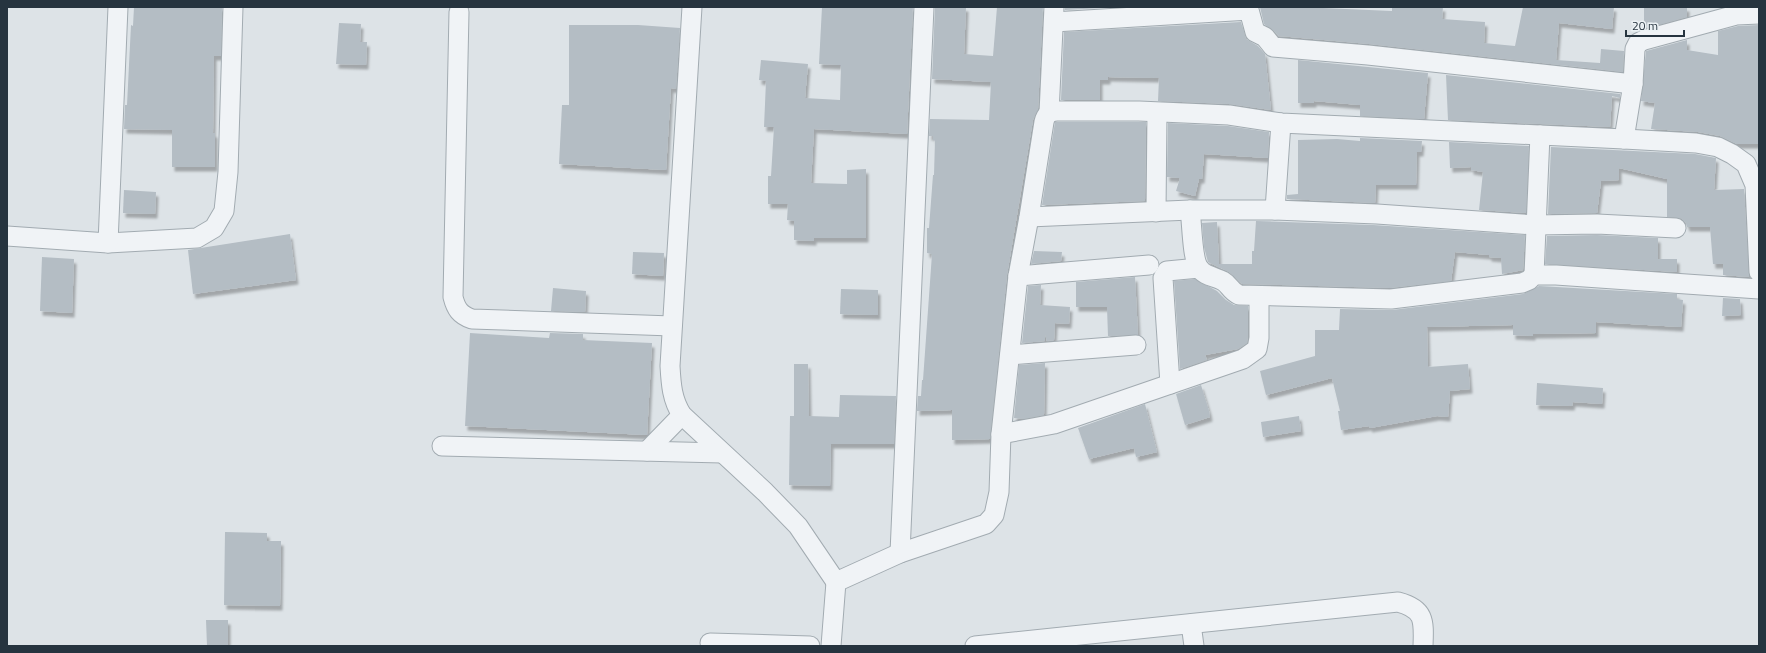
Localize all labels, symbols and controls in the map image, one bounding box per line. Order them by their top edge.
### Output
scale bar [1626,12,1684,38]
text: 20 m [1632,16,1658,35]

